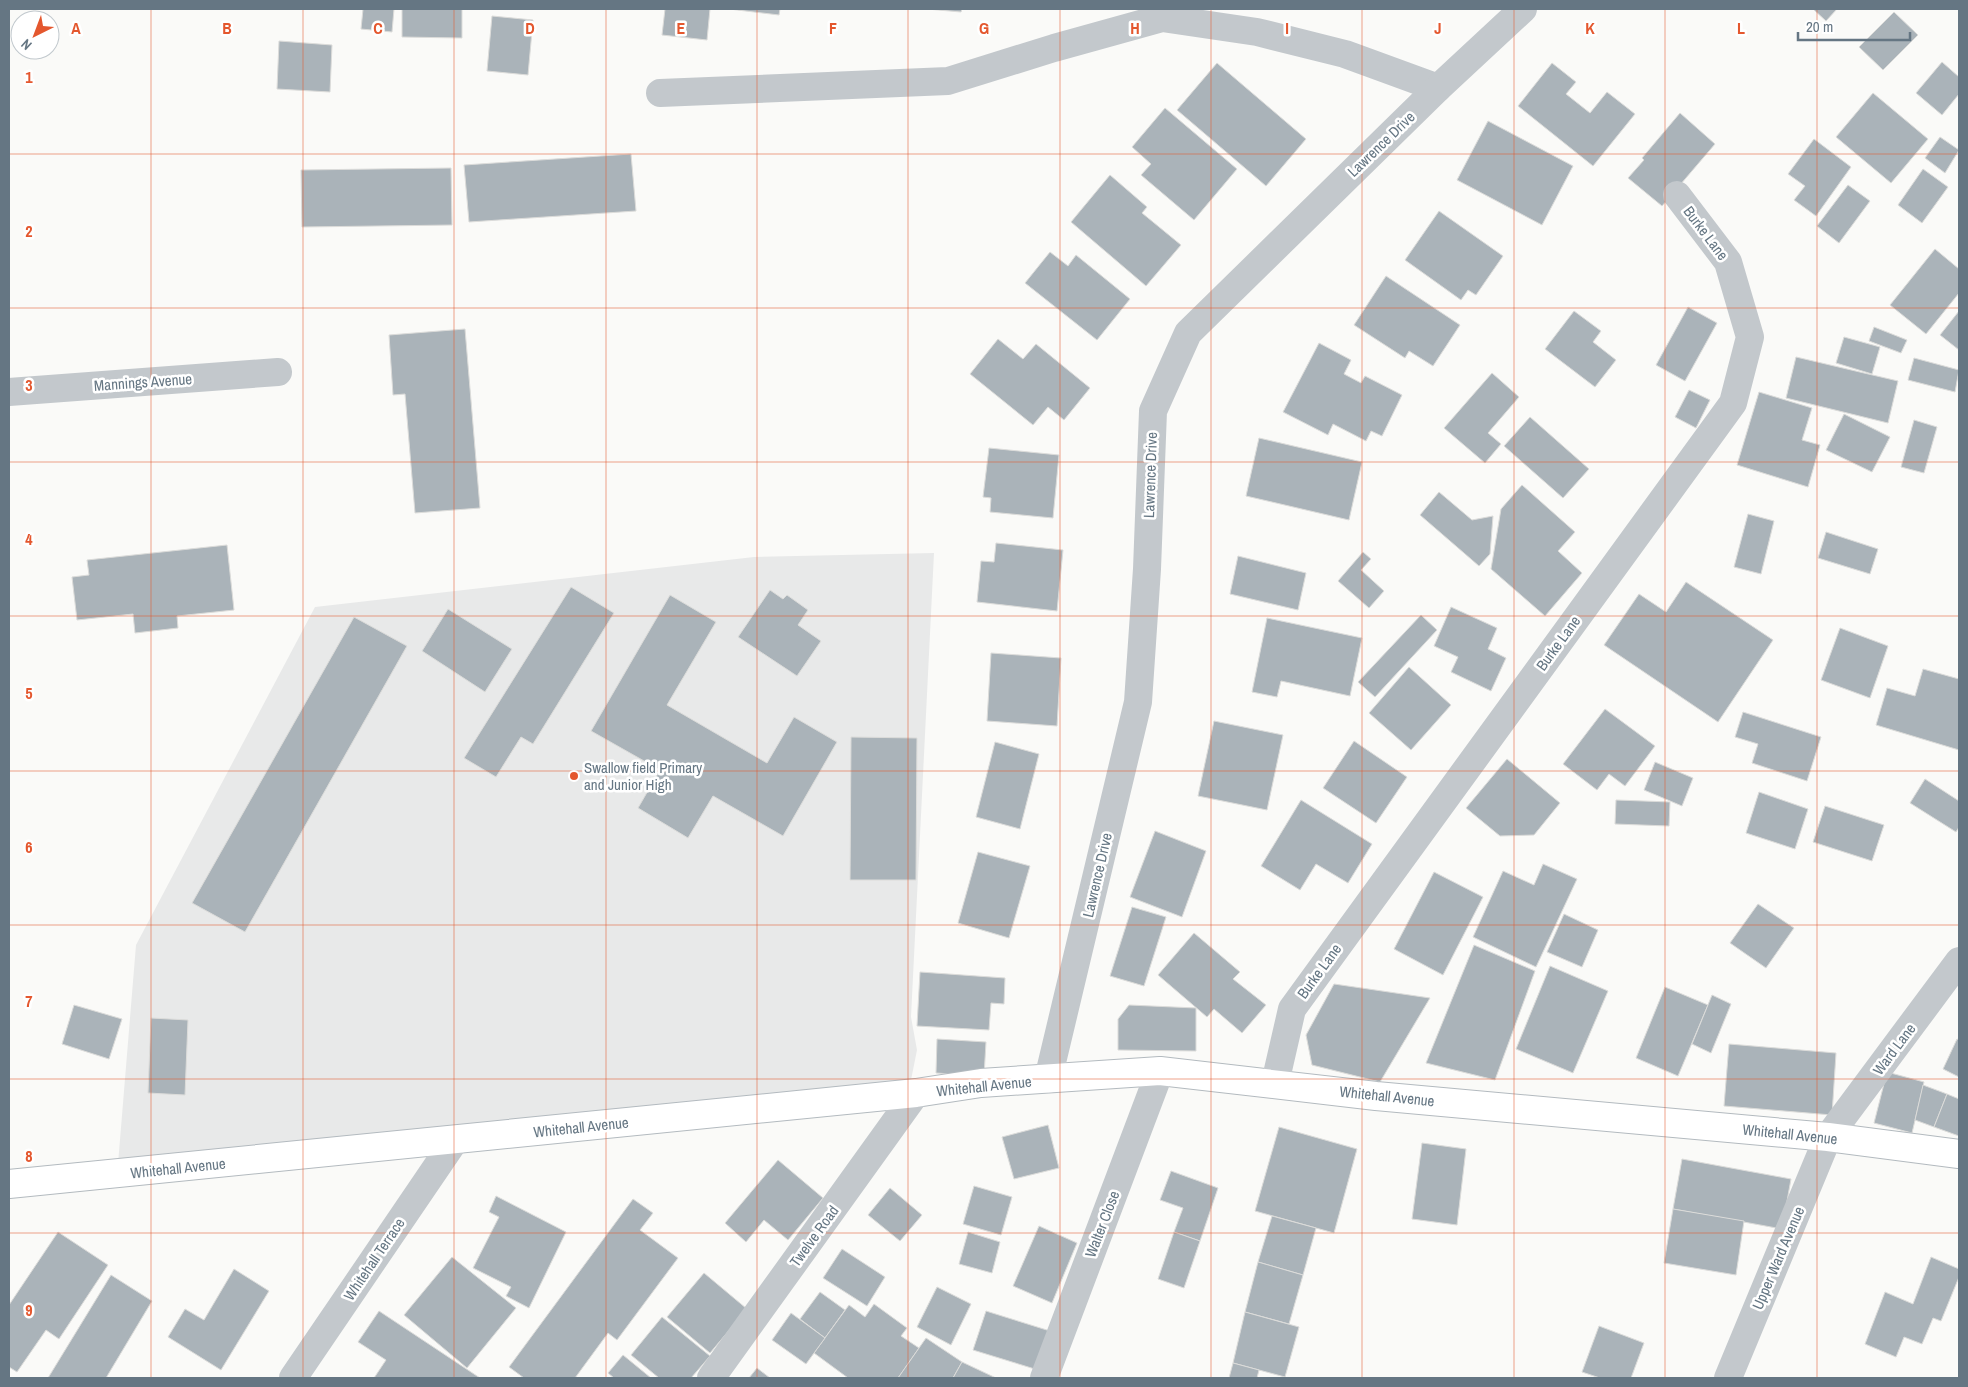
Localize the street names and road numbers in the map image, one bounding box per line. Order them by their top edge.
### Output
street label: Lawrence Drive [1343,106,1419,181]
street label: Burke Lane [1679,202,1733,265]
street label: Mannings Avenue [93,368,193,396]
street label: Lawrence Drive [1138,431,1162,518]
street label: Burke Lane [1531,611,1585,675]
street label: Lawrence Drive [1077,831,1117,919]
street label: Burke Lane [1292,939,1346,1003]
street label: Ward Lane [1868,1019,1920,1079]
street label: Whitehall Avenue [935,1071,1033,1101]
street label: Whitehall Avenue [1338,1081,1436,1111]
street label: Whitehall Avenue [532,1112,630,1142]
street label: Whitehall Avenue [1741,1119,1839,1149]
street label: Whitehall Avenue [129,1153,227,1183]
street label: Walter Close [1080,1187,1124,1260]
street label: Twelve Road [785,1201,843,1271]
street label: Upper Ward Avenue [1747,1203,1809,1313]
street label: Whitehall Terrace [339,1213,409,1304]

